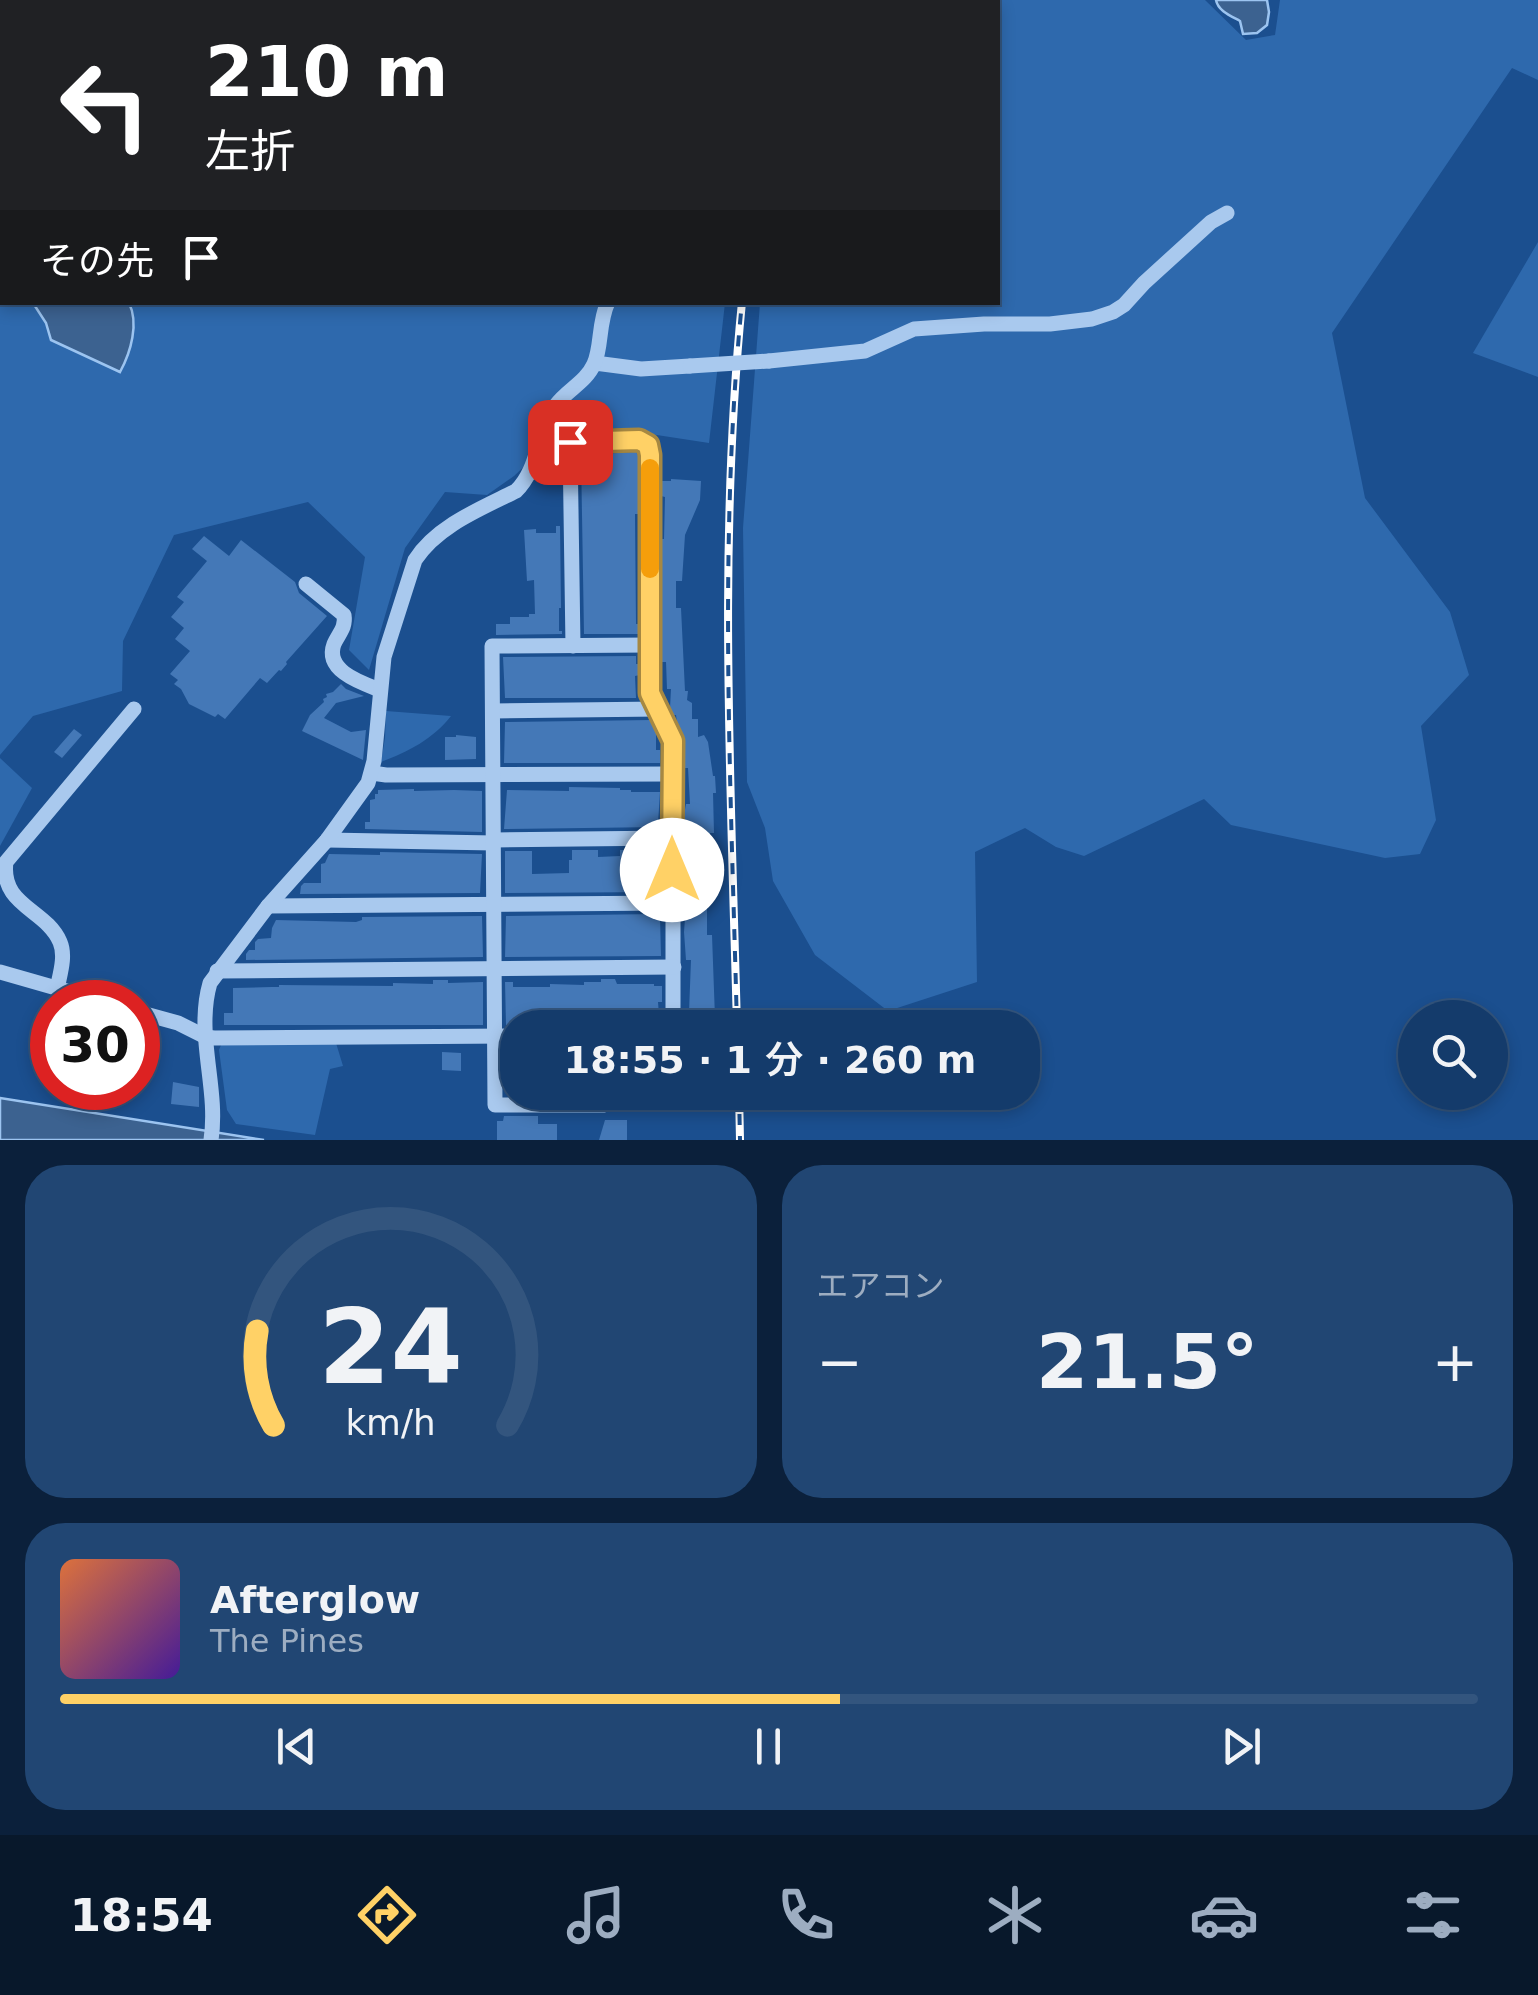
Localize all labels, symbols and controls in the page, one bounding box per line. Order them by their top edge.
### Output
text: 210 m [205,31,448,113]
icon: left [40,40,170,170]
text: 左折 [205,125,295,178]
icon: arrive [174,230,229,285]
text: その先 [40,239,154,283]
pin [528,400,613,485]
icon: arrive [543,415,598,470]
position arrow [620,818,724,922]
speed limit sign: 30 [30,980,160,1110]
map controls [1398,1000,1508,1110]
button: search [1398,1000,1508,1110]
text: 18:55 · 1 分 · 260 m [564,1038,976,1082]
text: エアコン [817,1267,945,1305]
text: 24 [318,1286,463,1408]
text: 21.5° [1036,1318,1259,1406]
text: − [817,1330,863,1394]
text: + [1432,1330,1478,1394]
text: km/h [346,1402,436,1443]
text: Afterglow [210,1578,420,1622]
text: The Pines [210,1622,364,1660]
icon: previous [269,1719,324,1774]
icon: pause [741,1719,796,1774]
icon: next [1214,1719,1269,1774]
icon: directions [352,1880,422,1950]
icon: music [561,1880,631,1950]
icon: phone [771,1880,841,1950]
icon: climate [980,1880,1050,1950]
icon: car [1189,1880,1259,1950]
icon: filters [1398,1880,1468,1950]
text: 18:54 [70,1889,213,1942]

